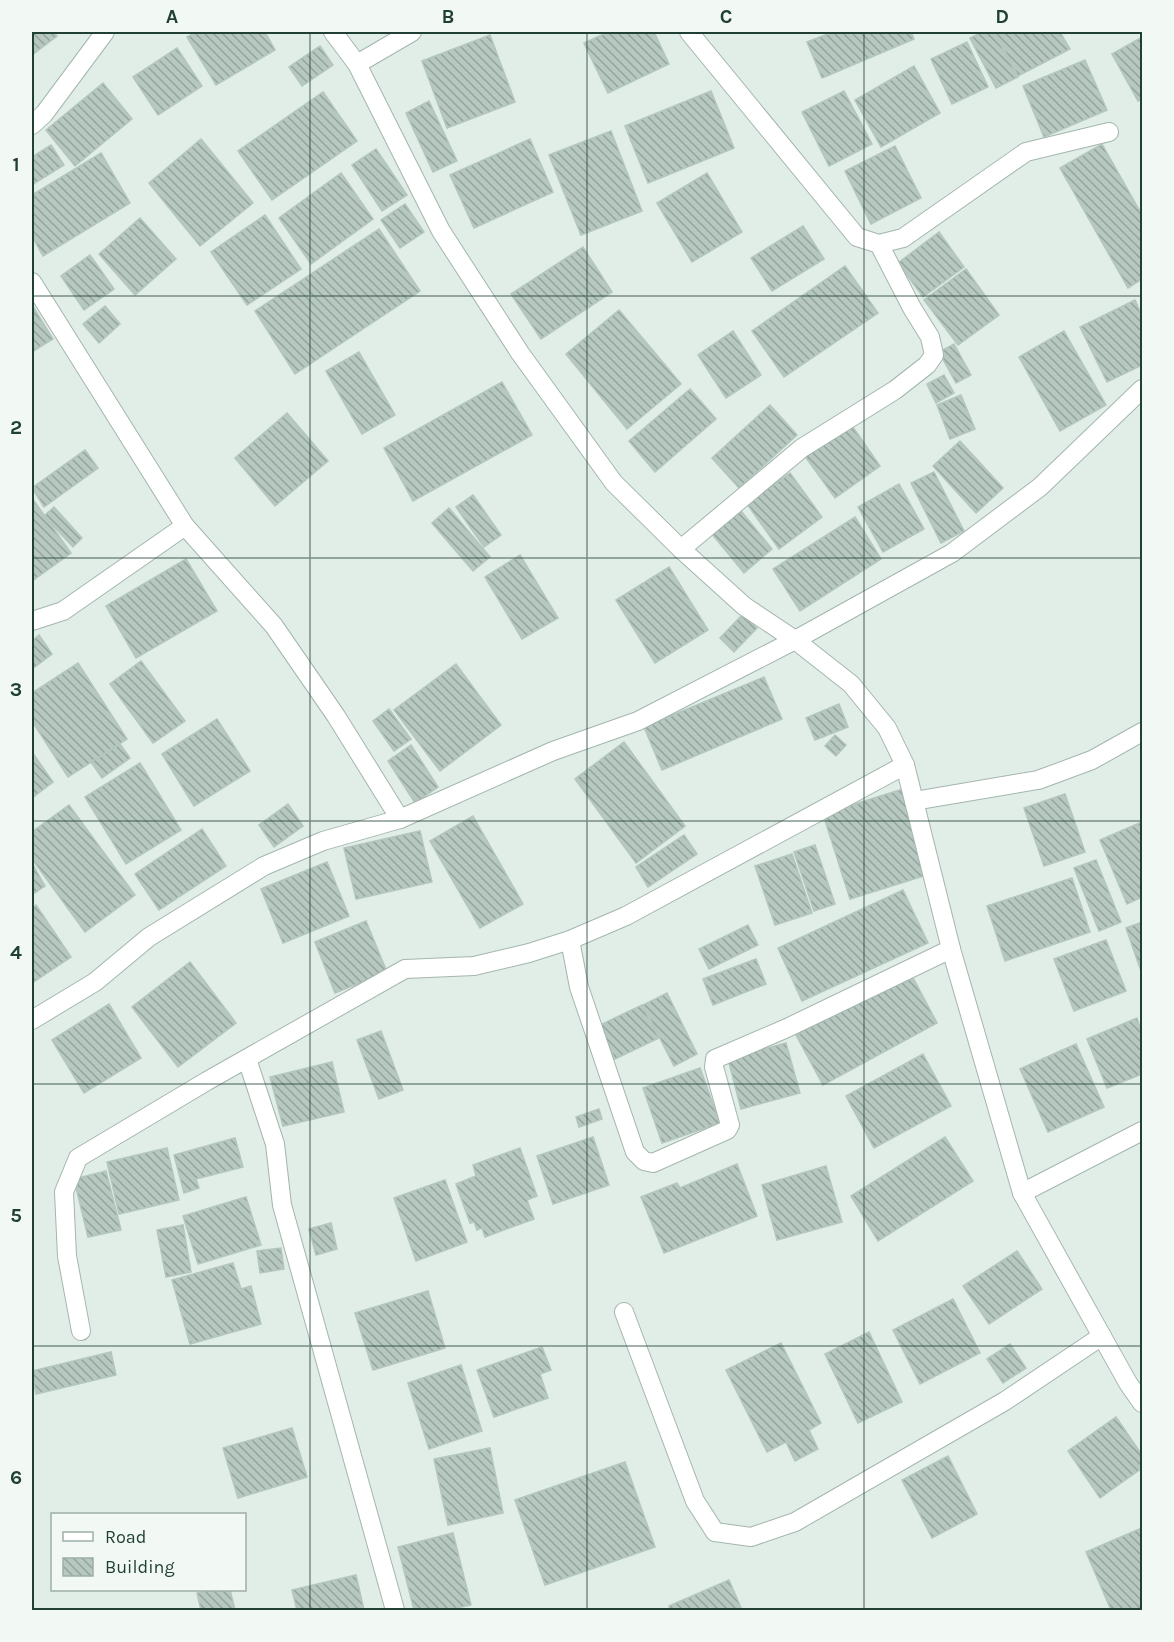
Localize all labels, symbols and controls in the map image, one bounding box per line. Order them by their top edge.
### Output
text: A [166,5,179,28]
text: B [442,5,454,28]
text: C [720,5,732,28]
text: D [995,5,1009,28]
text: 1 [12,153,20,176]
text: 2 [10,416,22,439]
text: 3 [10,678,22,701]
text: 4 [10,941,22,964]
text: 5 [10,1204,22,1227]
text: 6 [10,1466,22,1489]
legend [51,1513,246,1591]
text: Road [105,1526,146,1548]
text: Building [105,1556,175,1578]

